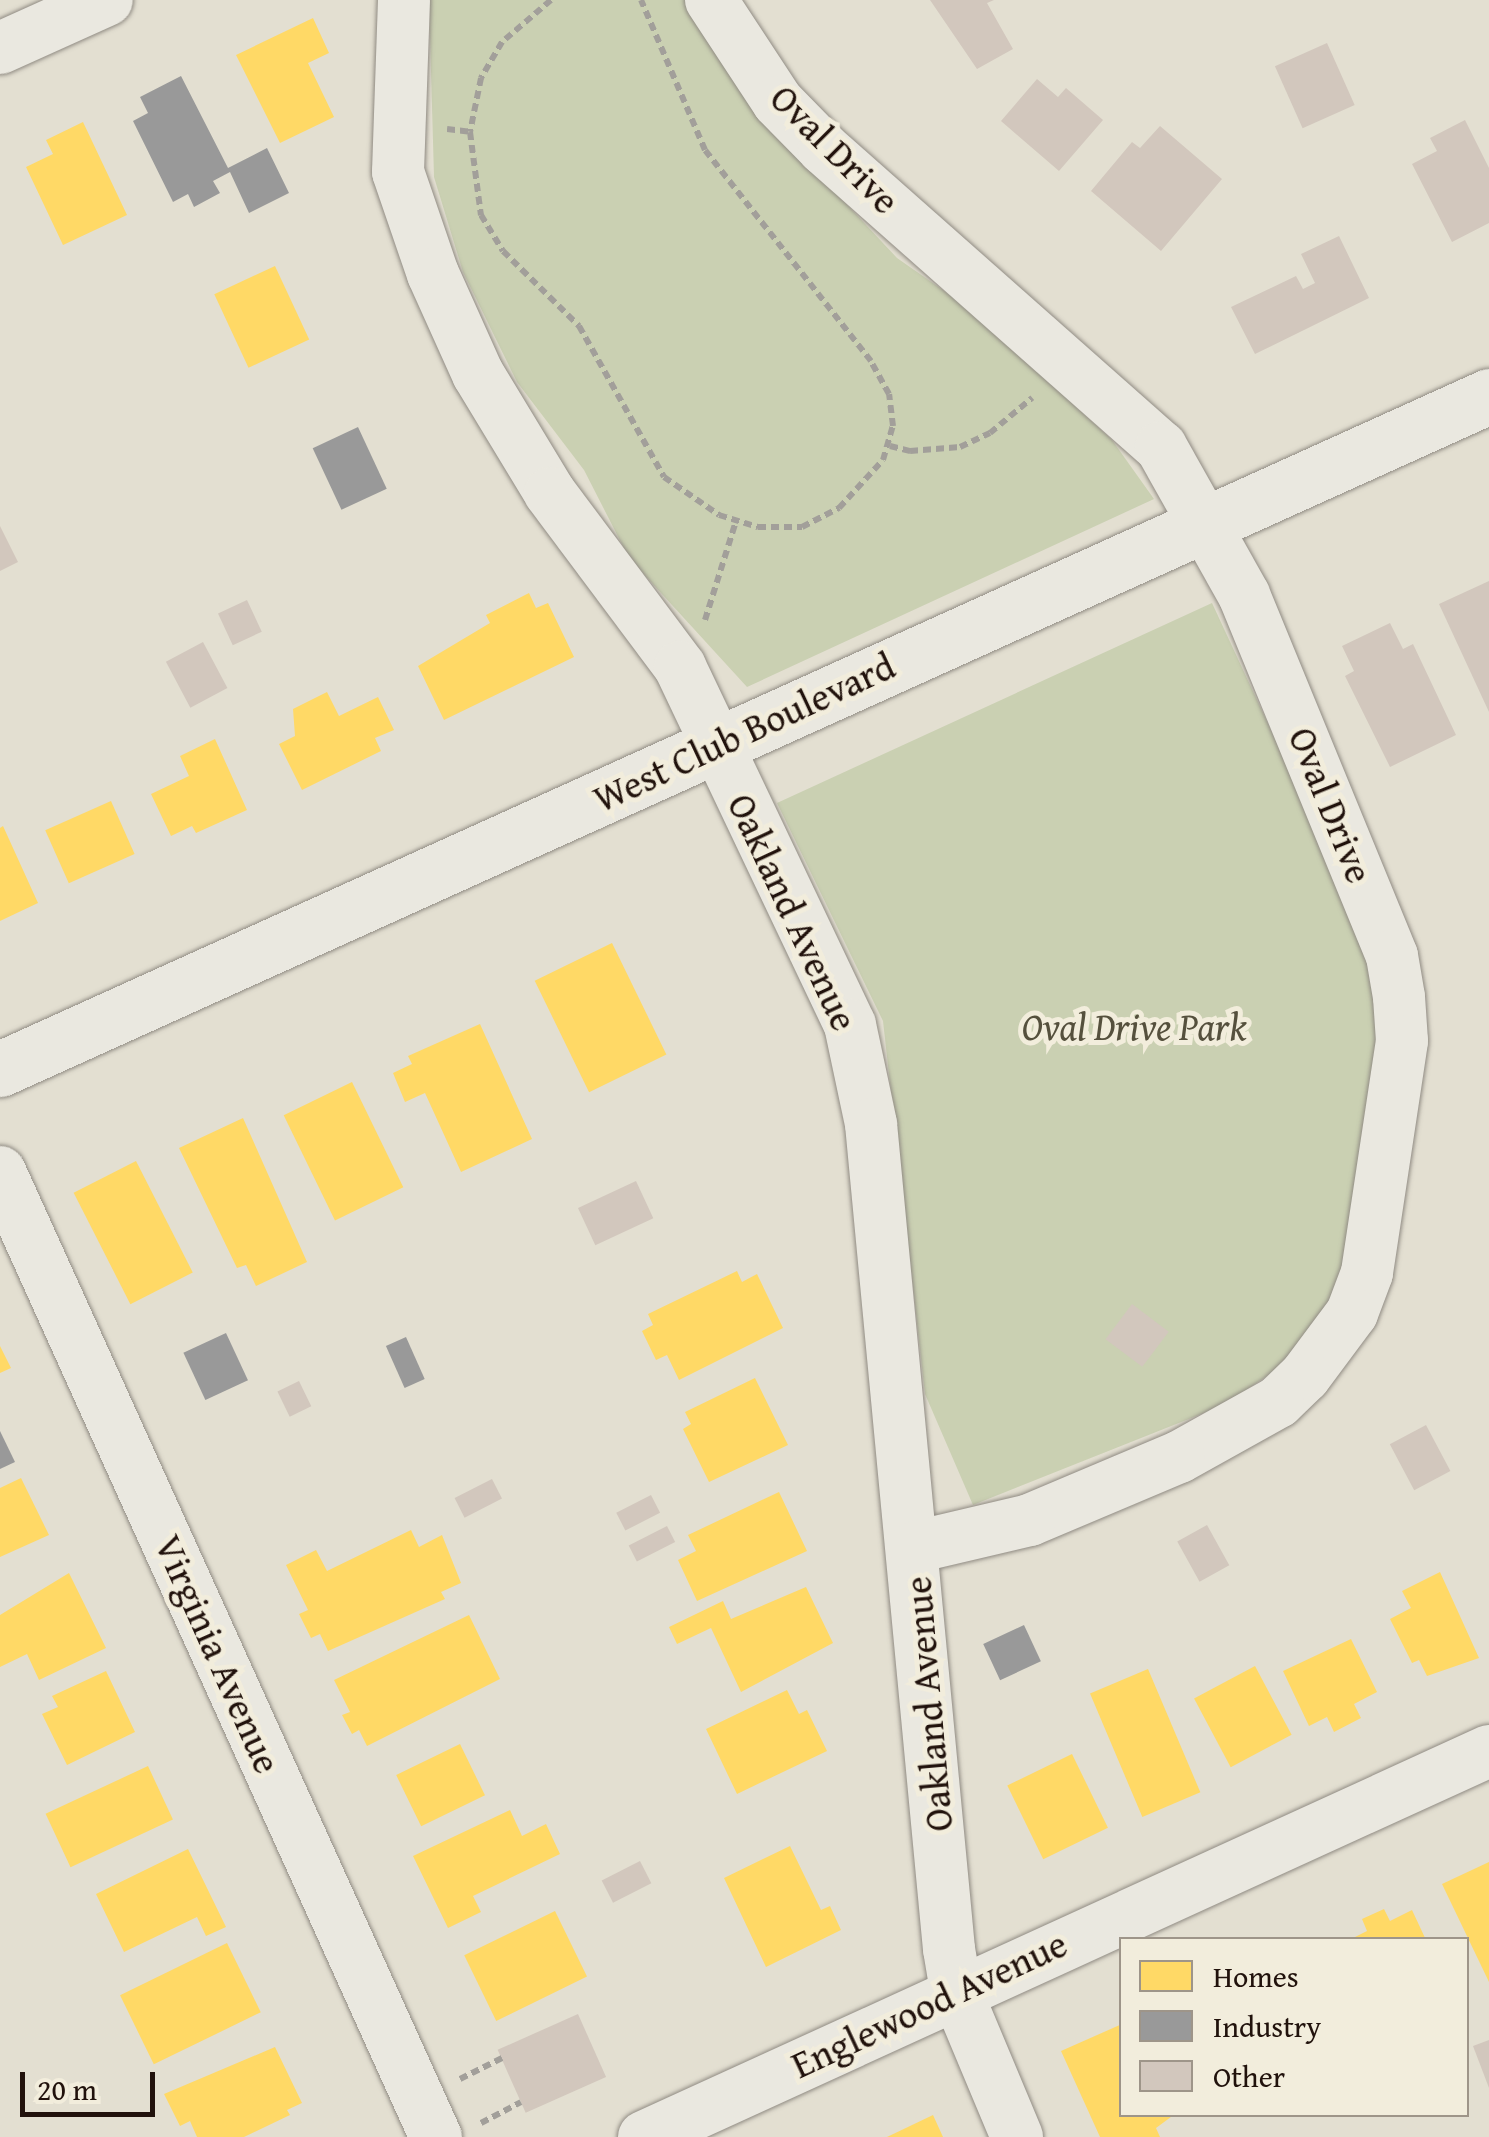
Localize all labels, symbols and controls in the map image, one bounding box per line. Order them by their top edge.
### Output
street label: Oval Drive [761,75,909,223]
street label: West Club Boulevard [586,642,902,822]
street label: Oval Drive [1279,721,1383,889]
street label: Oakland Avenue [718,786,868,1038]
park label: Oval Drive Park [1021,1004,1247,1050]
street label: Virginia Avenue [145,1528,291,1780]
street label: Oakland Avenue [894,1575,962,1833]
street label: Englewood Avenue [784,1920,1074,2088]
legend [1119,1937,1469,2117]
text: Homes [1213,1954,1299,1998]
text: Industry [1213,2004,1321,2048]
scale bar [25,2052,160,2114]
text: Other [1213,2054,1285,2098]
text: 20 m [37,2067,97,2111]

